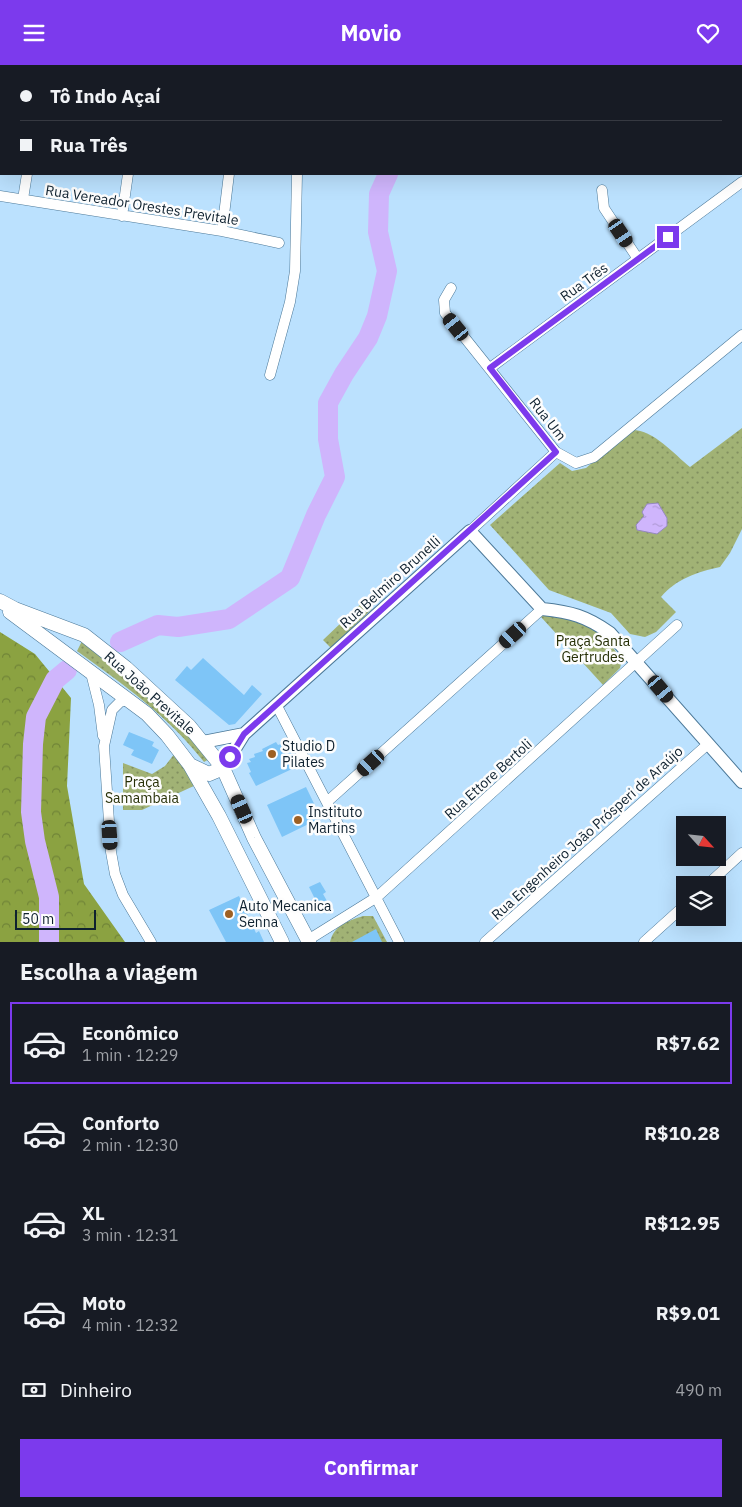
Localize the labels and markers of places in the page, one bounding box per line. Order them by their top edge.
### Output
place label: Studio D Pilates [282,737,335,771]
marker: Studio D Pilates [266,748,278,760]
place label: Instituto Martins [308,803,362,837]
marker: Instituto Martins [292,814,304,826]
place label: Auto Mecanica Senna [239,897,332,931]
marker: Auto Mecanica Senna [223,908,235,920]

